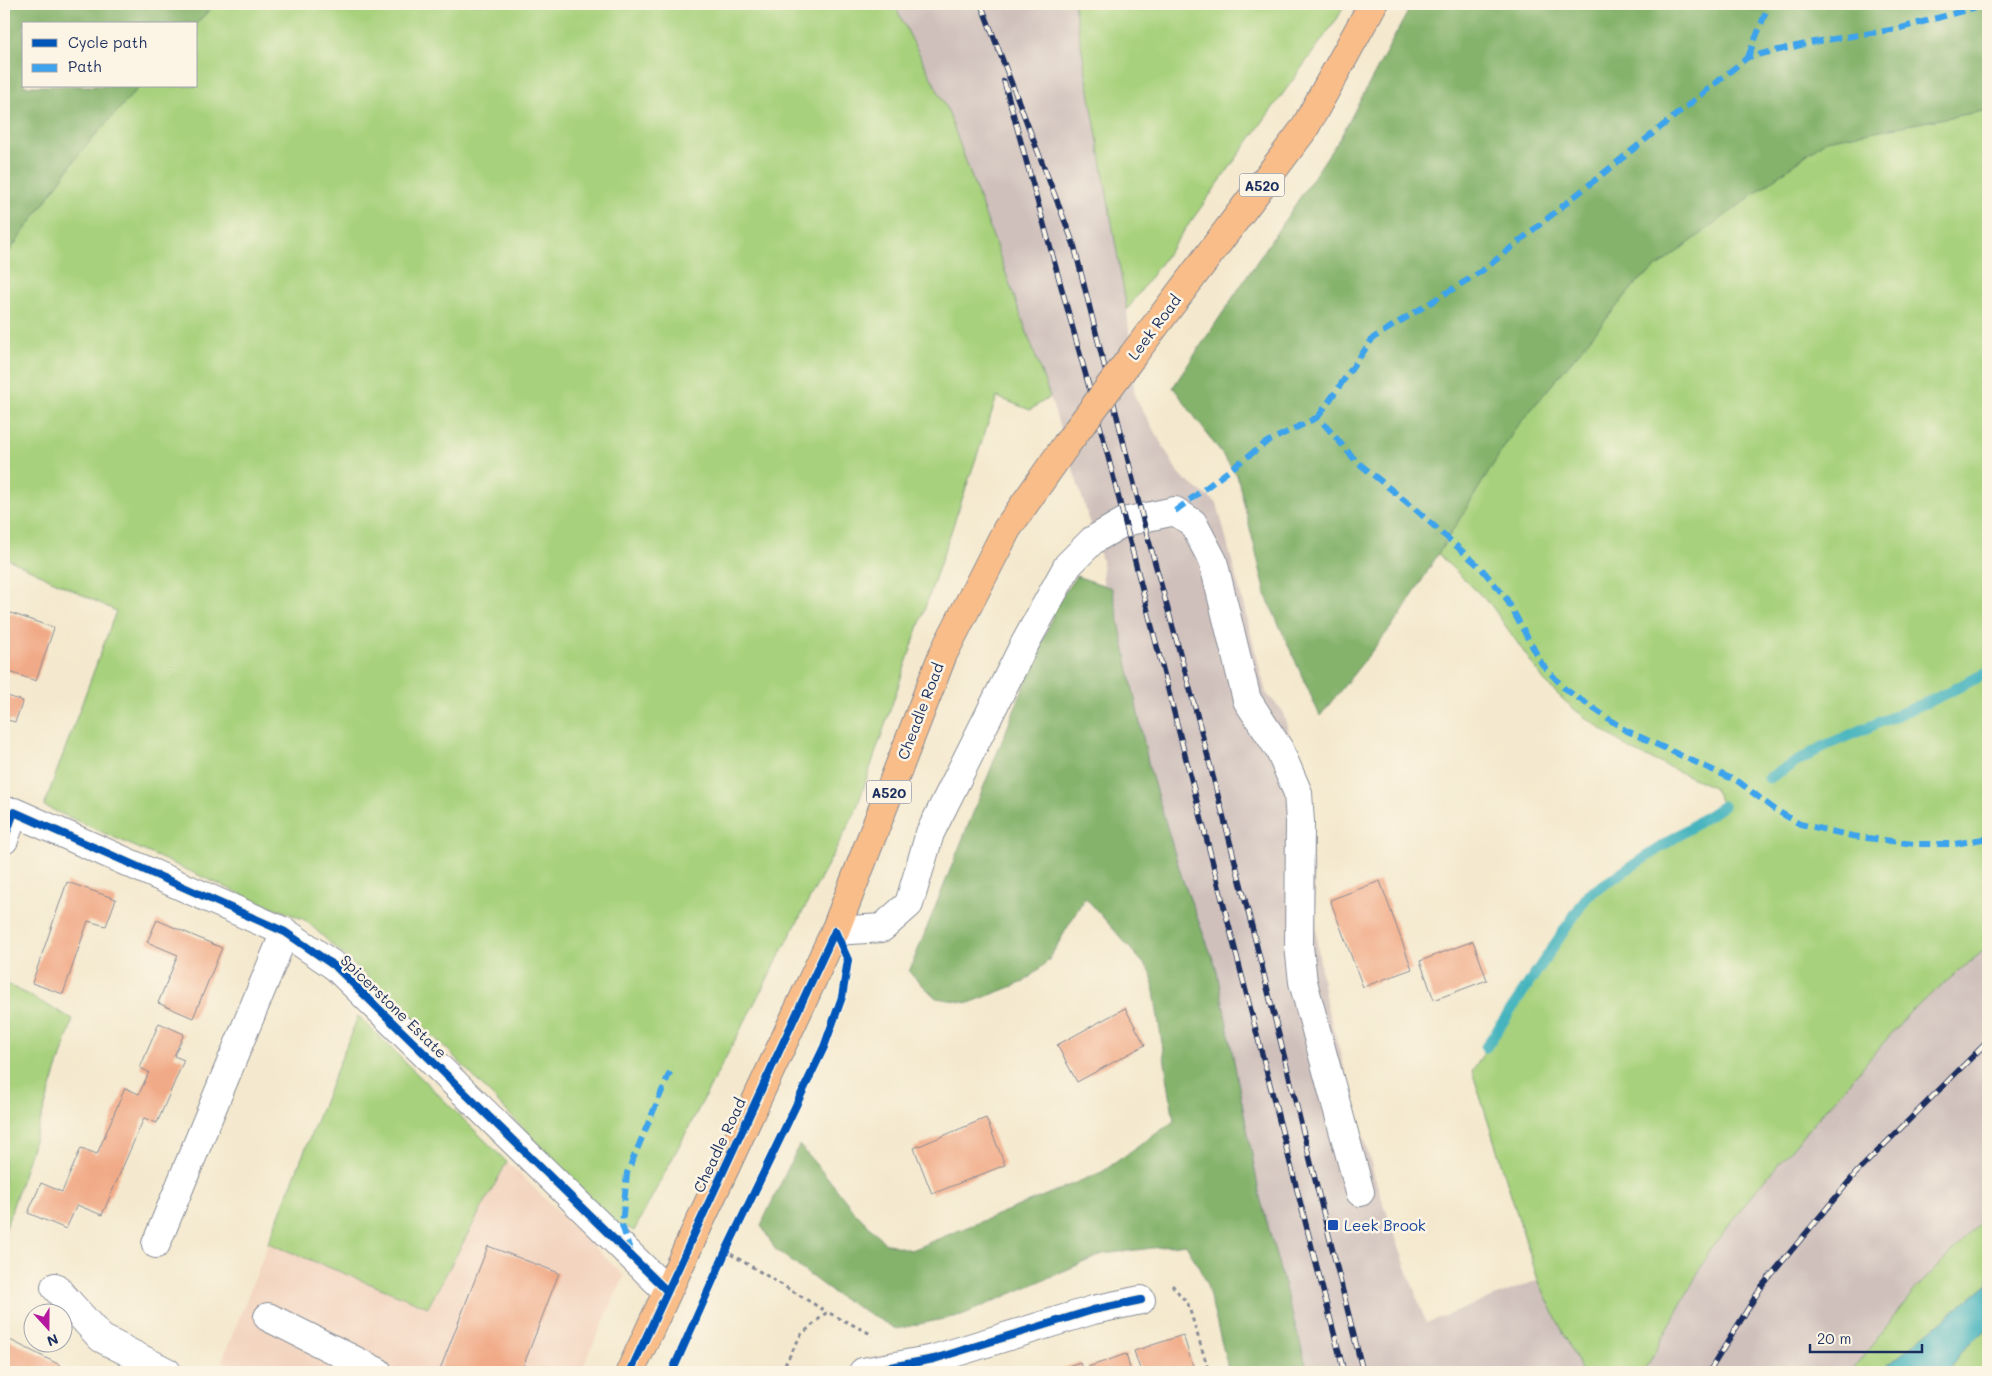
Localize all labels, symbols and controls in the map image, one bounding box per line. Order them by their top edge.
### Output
legend [22,22,198,88]
text: Cycle path [68,32,147,52]
text: Path [68,56,102,76]
road number: A520 [1240,174,1284,196]
street label: Leek Road [1123,290,1185,364]
street label: Cheadle Road [892,660,948,762]
road number: A520 [866,780,912,804]
street label: Spicerstone Estate [336,950,452,1062]
street label: Cheadle Road [688,1094,750,1196]
place label: Leek Brook [1344,1215,1426,1235]
marker: Leek Brook [1326,1218,1340,1232]
north arrow [22,1304,72,1354]
scale bar [1810,1321,1922,1353]
text: 20 m [1817,1328,1851,1348]
text: N [44,1330,61,1351]

